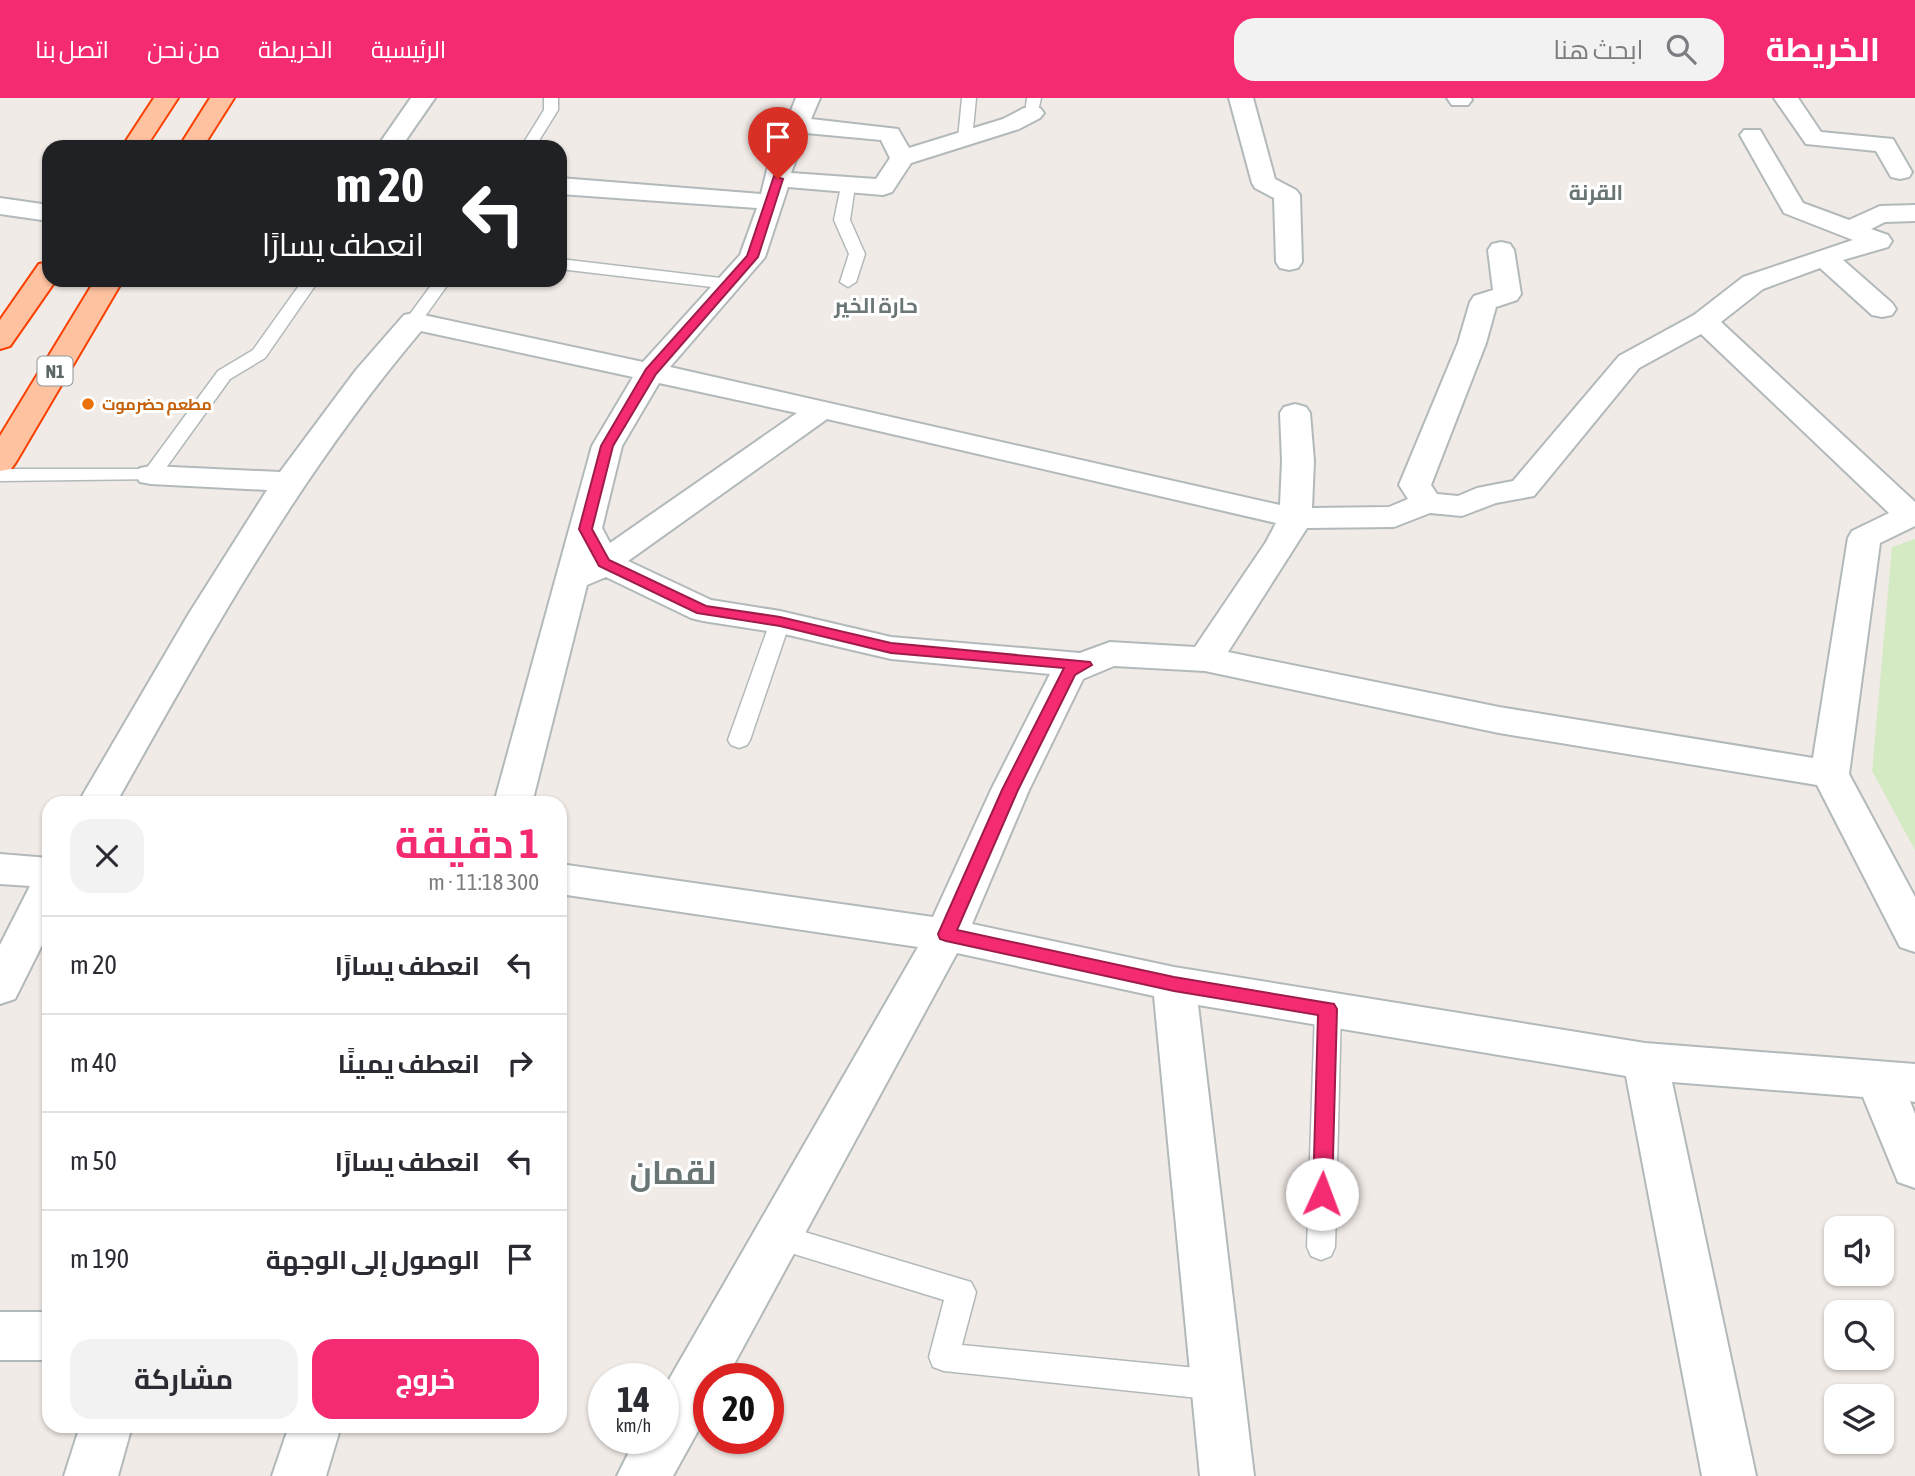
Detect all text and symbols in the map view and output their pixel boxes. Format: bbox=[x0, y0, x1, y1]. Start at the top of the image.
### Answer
search box bbox=[1234, 18, 1724, 81]
icon: search bbox=[1662, 30, 1700, 68]
text: الخريطة bbox=[1766, 30, 1880, 68]
text: ابحث هنا bbox=[1553, 35, 1644, 65]
text: اتصل بنا bbox=[35, 36, 109, 63]
text: من نحن bbox=[147, 36, 220, 63]
text: الخريطة bbox=[258, 36, 333, 63]
text: الرئيسية bbox=[371, 36, 446, 63]
pin bbox=[748, 107, 808, 179]
icon: arrive bbox=[759, 118, 797, 156]
text: 20 m bbox=[336, 156, 424, 212]
icon: left bbox=[448, 168, 539, 259]
district label: القرنة bbox=[1569, 180, 1623, 205]
text: انعطف يسارًا bbox=[262, 226, 424, 263]
district label: حارة الخير bbox=[833, 293, 918, 318]
road number: N1 bbox=[38, 356, 72, 386]
place label: مطعم حضرموت bbox=[102, 395, 212, 416]
marker: مطعم حضرموت bbox=[80, 396, 96, 412]
button: close bbox=[70, 819, 144, 893]
text: 1 دقيقة bbox=[395, 819, 539, 867]
text: 300 m · 11:18 bbox=[428, 869, 539, 895]
icon: left bbox=[501, 946, 539, 984]
text: 20 m bbox=[70, 950, 117, 980]
text: انعطف يسارًا bbox=[335, 951, 480, 981]
icon: right bbox=[501, 1044, 539, 1082]
text: 40 m bbox=[70, 1048, 117, 1078]
text: انعطف يمينًا bbox=[338, 1049, 480, 1079]
icon: left bbox=[501, 1142, 539, 1180]
text: 50 m bbox=[70, 1146, 117, 1176]
text: انعطف يسارًا bbox=[335, 1147, 480, 1177]
district label: لقمان bbox=[630, 1154, 716, 1192]
position arrow bbox=[1285, 1157, 1359, 1231]
map controls bbox=[1824, 1216, 1894, 1454]
button: sound bbox=[1824, 1216, 1894, 1286]
icon: arrive bbox=[501, 1240, 539, 1278]
text: 190 m bbox=[70, 1244, 129, 1274]
text: الوصول إلى الوجهة bbox=[266, 1245, 480, 1275]
button: search bbox=[1824, 1300, 1894, 1370]
button: مشاركة bbox=[70, 1339, 298, 1419]
button: خروج bbox=[312, 1339, 539, 1419]
speed limit sign: 20 bbox=[693, 1363, 784, 1454]
text: 14 bbox=[617, 1379, 650, 1419]
button: layers bbox=[1824, 1384, 1894, 1454]
text: km/h bbox=[616, 1415, 651, 1436]

